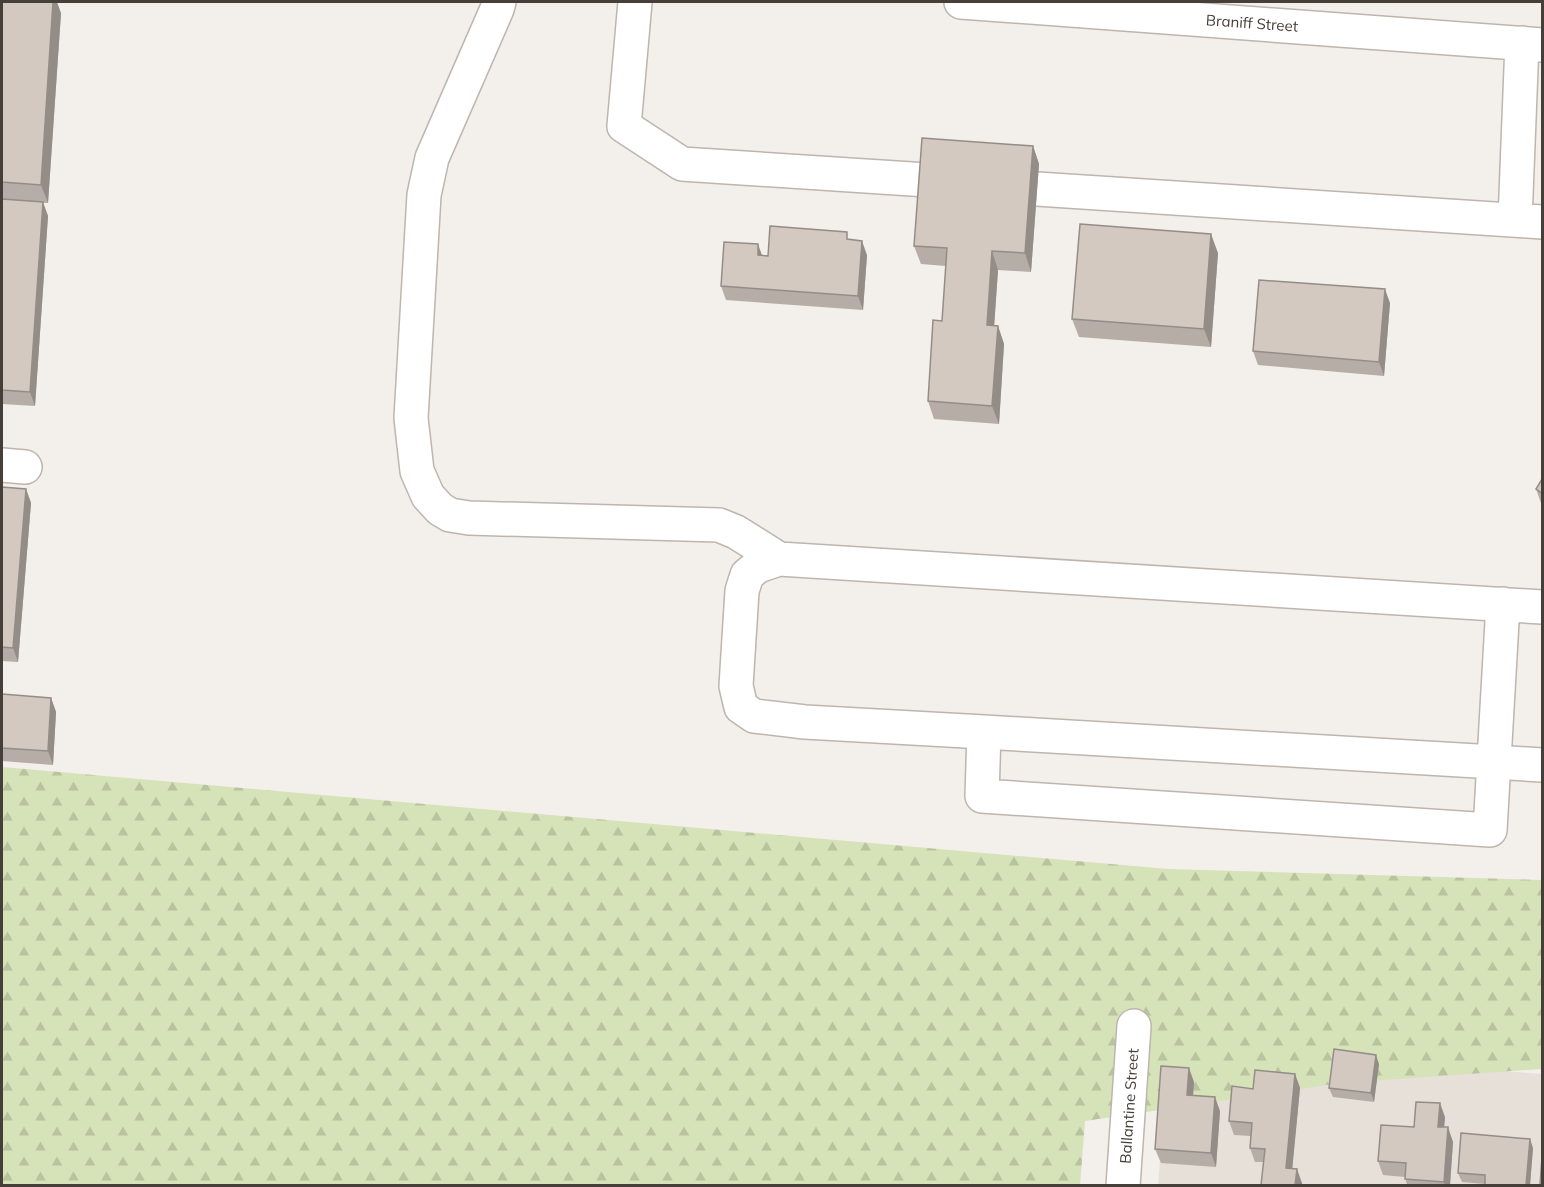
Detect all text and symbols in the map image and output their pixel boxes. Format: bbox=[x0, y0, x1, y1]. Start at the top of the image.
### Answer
street label: Braniff Street bbox=[1205, 10, 1299, 36]
street label: Ballantine Street bbox=[1116, 1048, 1142, 1164]

